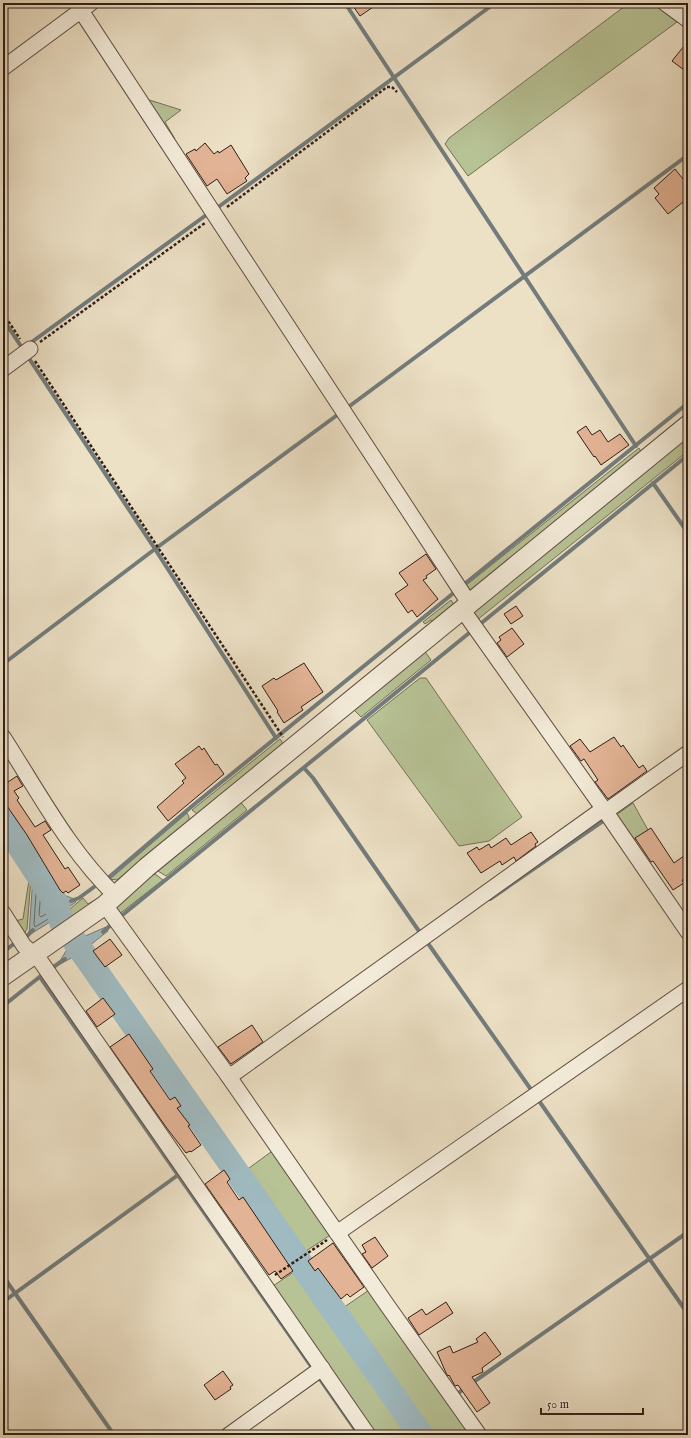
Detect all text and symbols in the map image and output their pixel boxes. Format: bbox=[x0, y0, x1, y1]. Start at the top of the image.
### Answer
scale bar bbox=[541, 1390, 643, 1416]
text: 50 m bbox=[547, 1397, 569, 1412]

